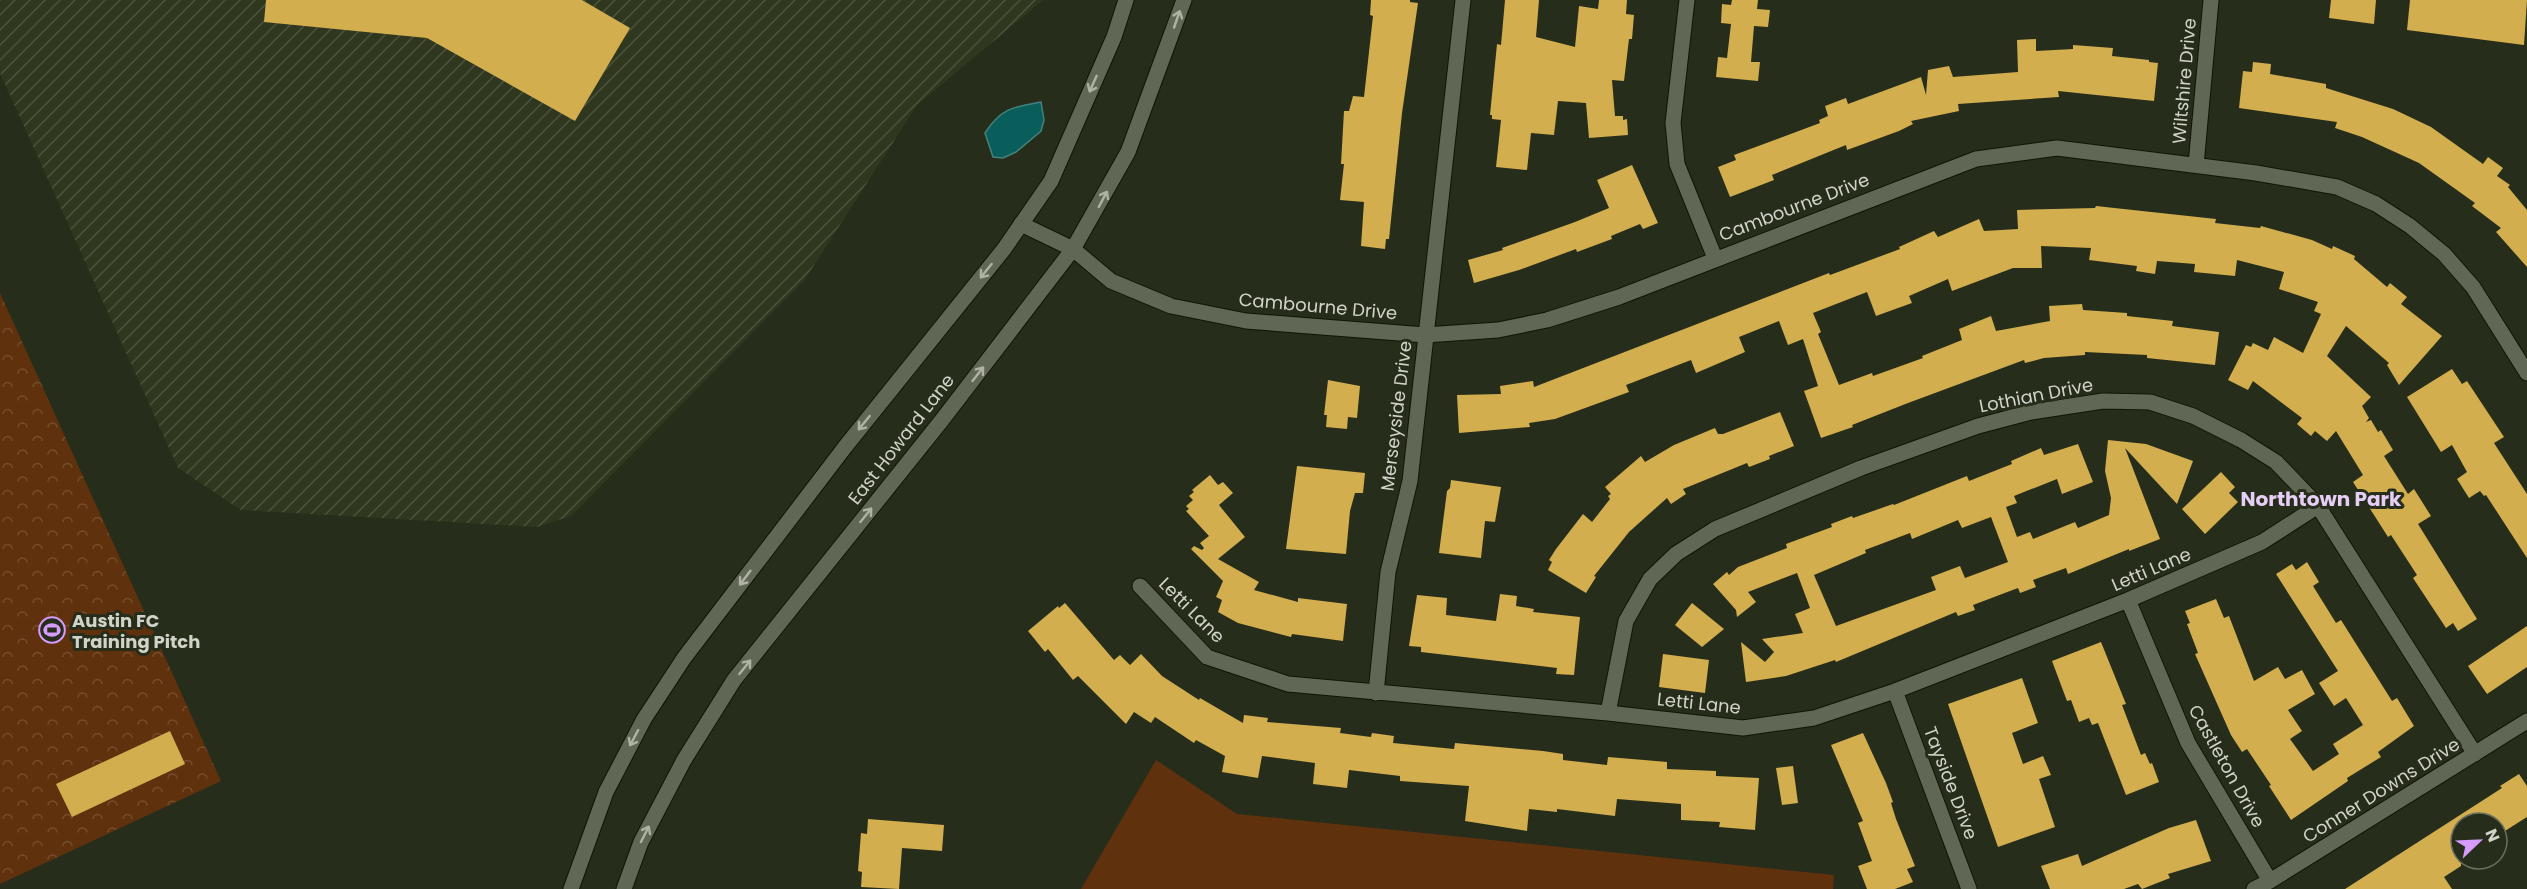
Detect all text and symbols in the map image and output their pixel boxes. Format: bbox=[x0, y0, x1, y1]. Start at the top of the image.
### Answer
one-way arrow bbox=[1173, 10, 1184, 29]
street label: Wiltshire Drive bbox=[2166, 17, 2202, 145]
one-way arrow bbox=[1087, 75, 1099, 93]
street label: Cambourne Drive bbox=[1715, 167, 1873, 247]
one-way arrow bbox=[1097, 191, 1109, 208]
one-way arrow bbox=[980, 263, 993, 279]
street label: Cambourne Drive bbox=[1238, 287, 1398, 325]
street label: Merseyside Drive bbox=[1374, 339, 1418, 493]
one-way arrow bbox=[971, 366, 984, 382]
street label: East Howard Lane bbox=[842, 369, 960, 509]
street label: Lothian Drive bbox=[1977, 372, 2095, 418]
one-way arrow bbox=[858, 415, 871, 431]
district label: Northtown Park bbox=[2241, 485, 2402, 513]
one-way arrow bbox=[860, 507, 873, 523]
street label: Letti Lane bbox=[2107, 541, 2195, 597]
one-way arrow bbox=[739, 569, 752, 585]
street label: Letti Lane bbox=[1153, 571, 1231, 649]
place label: Austin FC Training Pitch bbox=[72, 608, 200, 654]
sports icon: Austin FC Training Pitch bbox=[37, 615, 67, 645]
one-way arrow bbox=[738, 659, 751, 675]
street label: Letti Lane bbox=[1656, 686, 1742, 720]
street label: Castleton Drive bbox=[2183, 700, 2271, 832]
street label: Tayside Drive bbox=[1918, 723, 1984, 843]
one-way arrow bbox=[628, 728, 640, 746]
street label: Conner Downs Drive bbox=[2298, 731, 2464, 849]
north arrow bbox=[2449, 811, 2509, 871]
text: N bbox=[2479, 825, 2505, 845]
one-way arrow bbox=[640, 826, 651, 844]

